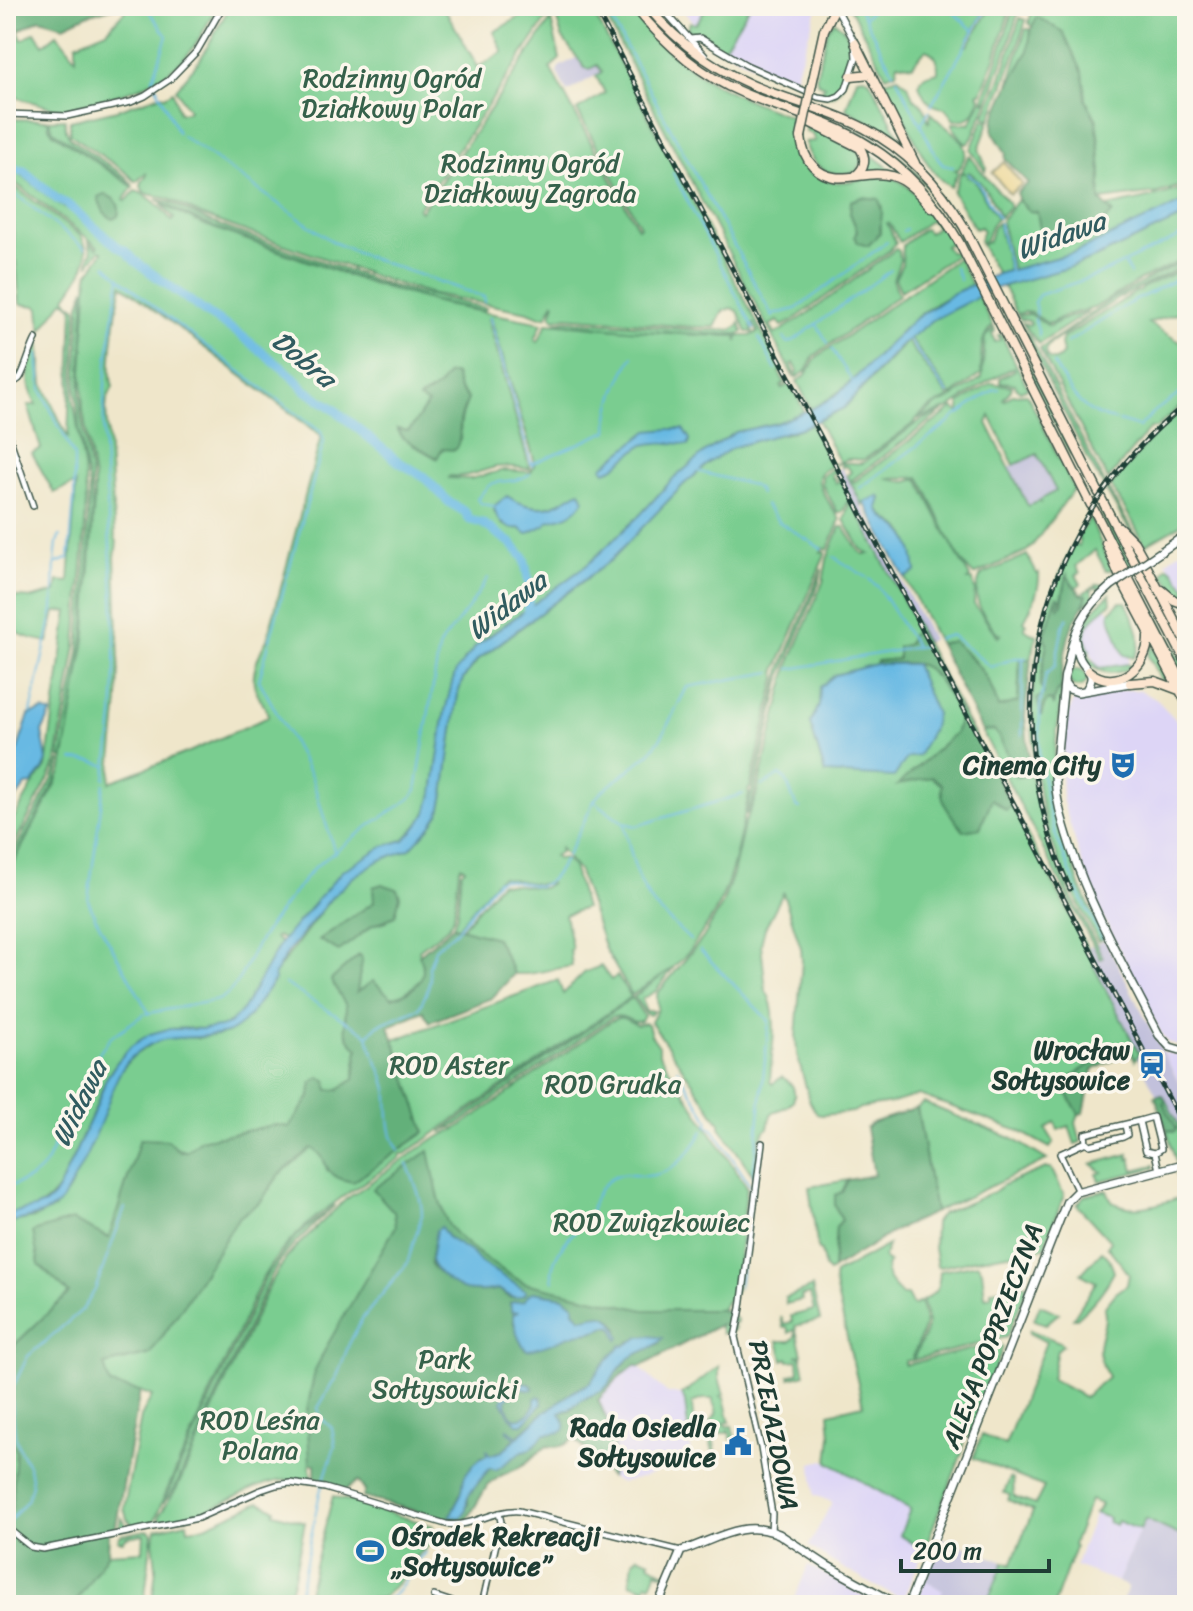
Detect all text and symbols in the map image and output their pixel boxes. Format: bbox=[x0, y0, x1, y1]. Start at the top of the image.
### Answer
park label: Rodzinny Ogród Działkowy Polar bbox=[301, 55, 484, 131]
park label: Rodzinny Ogród Działkowy Zagroda bbox=[424, 140, 636, 216]
water label: Widawa bbox=[1010, 195, 1115, 274]
water label: Dobra bbox=[261, 317, 350, 403]
water label: Widawa bbox=[456, 556, 560, 652]
place label: Cinema City bbox=[962, 742, 1101, 788]
theatre icon: Cinema City bbox=[1108, 750, 1138, 780]
place label: Wrocław Sołtysowice bbox=[991, 1027, 1131, 1103]
park label: ROD Aster bbox=[389, 1042, 510, 1088]
water label: Widawa bbox=[37, 1048, 122, 1155]
station icon: Wrocław Sołtysowice bbox=[1137, 1050, 1167, 1080]
park label: ROD Grudka bbox=[545, 1061, 682, 1107]
park label: ROD Związkowiec bbox=[553, 1199, 751, 1245]
street label: ALEJA POPRZECZNA bbox=[927, 1216, 1056, 1457]
park label: Park Sołtysowicki bbox=[372, 1336, 519, 1412]
street label: PRZEJAZDOWA bbox=[735, 1336, 813, 1514]
park label: ROD Leśna Polana bbox=[200, 1397, 321, 1473]
place label: Rada Osiedla Sołtysowice bbox=[569, 1404, 717, 1480]
public building icon: Rada Osiedla Sołtysowice bbox=[723, 1427, 753, 1457]
place label: Ośrodek Rekreacji „Sołtysowice” bbox=[390, 1513, 602, 1589]
scale bar bbox=[901, 1523, 1049, 1573]
text: 200 m bbox=[913, 1530, 982, 1572]
sports icon: Ośrodek Rekreacji „Sołtysowice” bbox=[355, 1536, 385, 1566]

